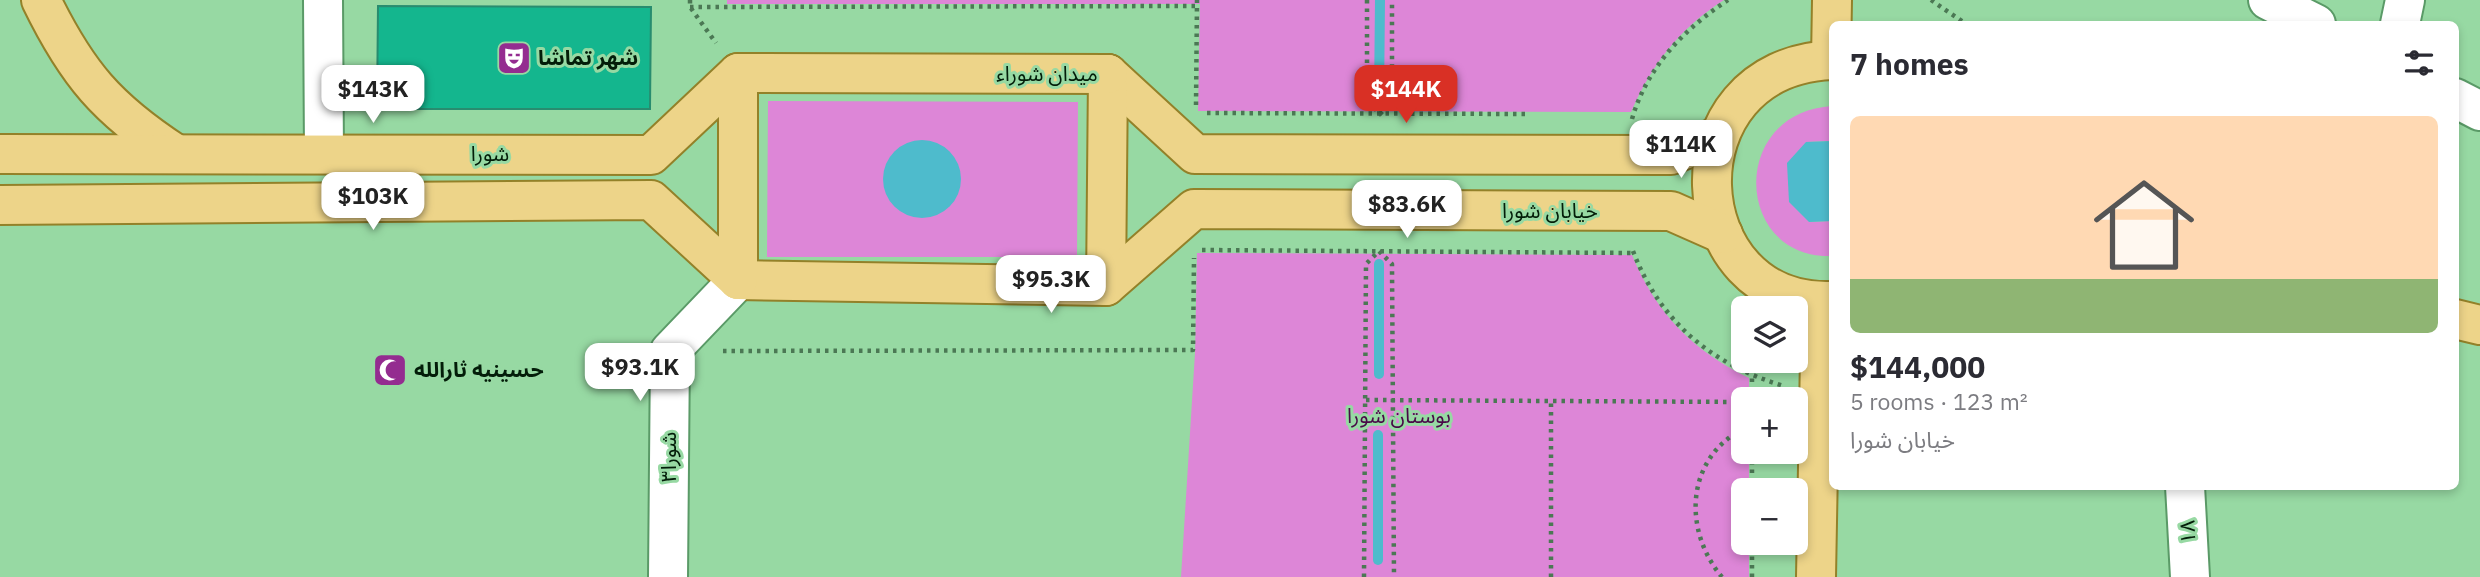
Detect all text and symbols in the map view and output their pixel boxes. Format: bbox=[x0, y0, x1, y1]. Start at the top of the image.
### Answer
theatre icon: شهر تماشا bbox=[495, 39, 533, 77]
place label: شهر تماشا bbox=[538, 43, 638, 71]
text: 7 homes bbox=[1850, 44, 1969, 83]
icon: filters bbox=[2400, 44, 2438, 82]
street label: میدان شوراء bbox=[996, 59, 1098, 87]
pin: $143K bbox=[324, 66, 422, 125]
pin: $144K bbox=[1357, 66, 1455, 125]
text: $143K bbox=[337, 73, 409, 103]
text: $144K bbox=[1370, 73, 1442, 103]
pin: $114K bbox=[1632, 120, 1730, 180]
text: $114K bbox=[1645, 128, 1717, 158]
street label: شورا bbox=[471, 139, 509, 167]
icon: home bbox=[2081, 162, 2207, 288]
pin: $103K bbox=[324, 173, 422, 232]
text: $103K bbox=[337, 180, 409, 210]
pin: $83.6K bbox=[1350, 180, 1464, 240]
text: $83.6K bbox=[1368, 188, 1446, 218]
street label: خیابان شورا bbox=[1502, 196, 1598, 224]
pin: $95.3K bbox=[994, 256, 1108, 315]
text: $95.3K bbox=[1012, 263, 1090, 293]
map controls bbox=[1731, 296, 1808, 555]
button: layers bbox=[1731, 296, 1808, 373]
pin: $93.1K bbox=[583, 344, 697, 403]
text: $144,000 bbox=[1850, 347, 1985, 386]
mosque icon: حسینیه ثارالله bbox=[371, 351, 409, 389]
text: $93.1K bbox=[601, 351, 679, 381]
place label: حسینیه ثارالله bbox=[414, 355, 544, 383]
text: 5 rooms · 123 m² bbox=[1850, 386, 2028, 416]
button: + bbox=[1731, 387, 1808, 464]
park label: بوستان شورا bbox=[1347, 401, 1451, 429]
text: خیابان شورا bbox=[1850, 424, 1955, 454]
street label: شورا۳ bbox=[654, 432, 682, 482]
button: − bbox=[1731, 478, 1808, 555]
street label: ۱۸ bbox=[2172, 519, 2202, 545]

